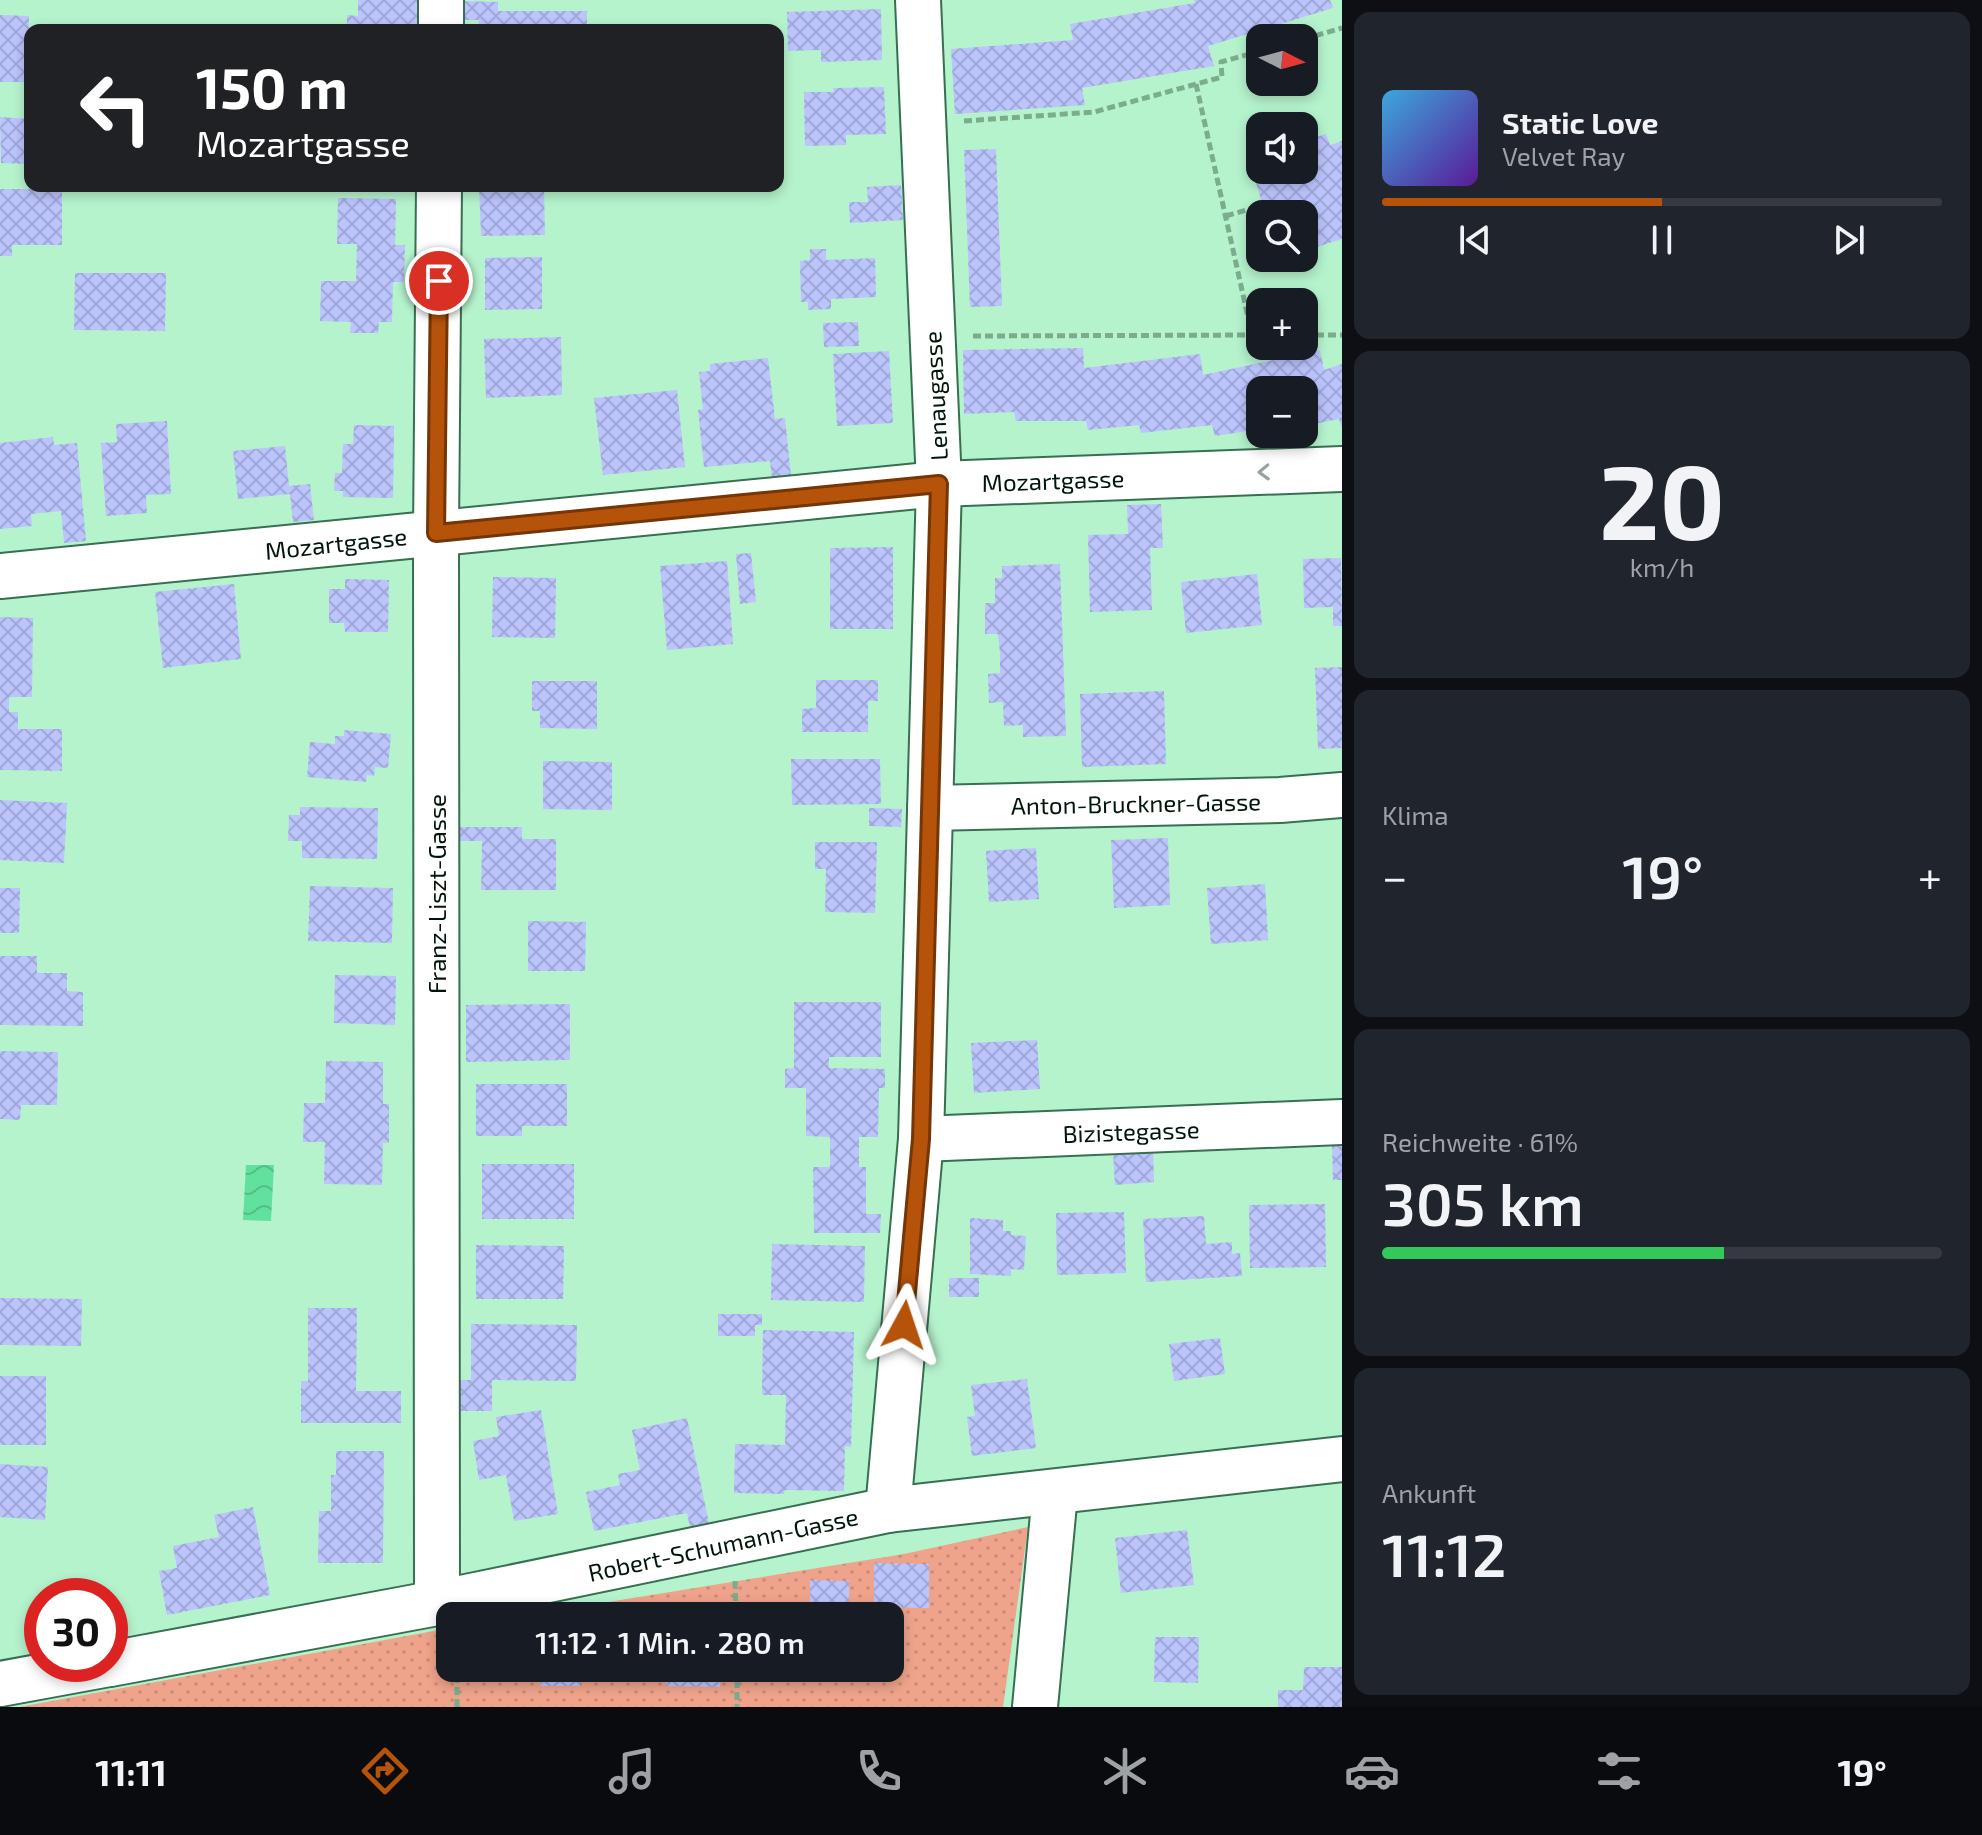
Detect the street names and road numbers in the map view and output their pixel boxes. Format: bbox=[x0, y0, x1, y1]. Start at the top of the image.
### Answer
street label: Lenaugasse bbox=[917, 330, 953, 462]
street label: Mozartgasse bbox=[981, 463, 1125, 497]
street label: Mozartgasse bbox=[264, 521, 408, 565]
street label: Anton-Bruckner-Gasse bbox=[1011, 786, 1261, 820]
street label: Franz-Liszt-Gasse bbox=[422, 794, 451, 994]
street label: Bizistegasse bbox=[1062, 1114, 1200, 1148]
street label: Robert-Schumann-Gasse bbox=[585, 1501, 861, 1587]

